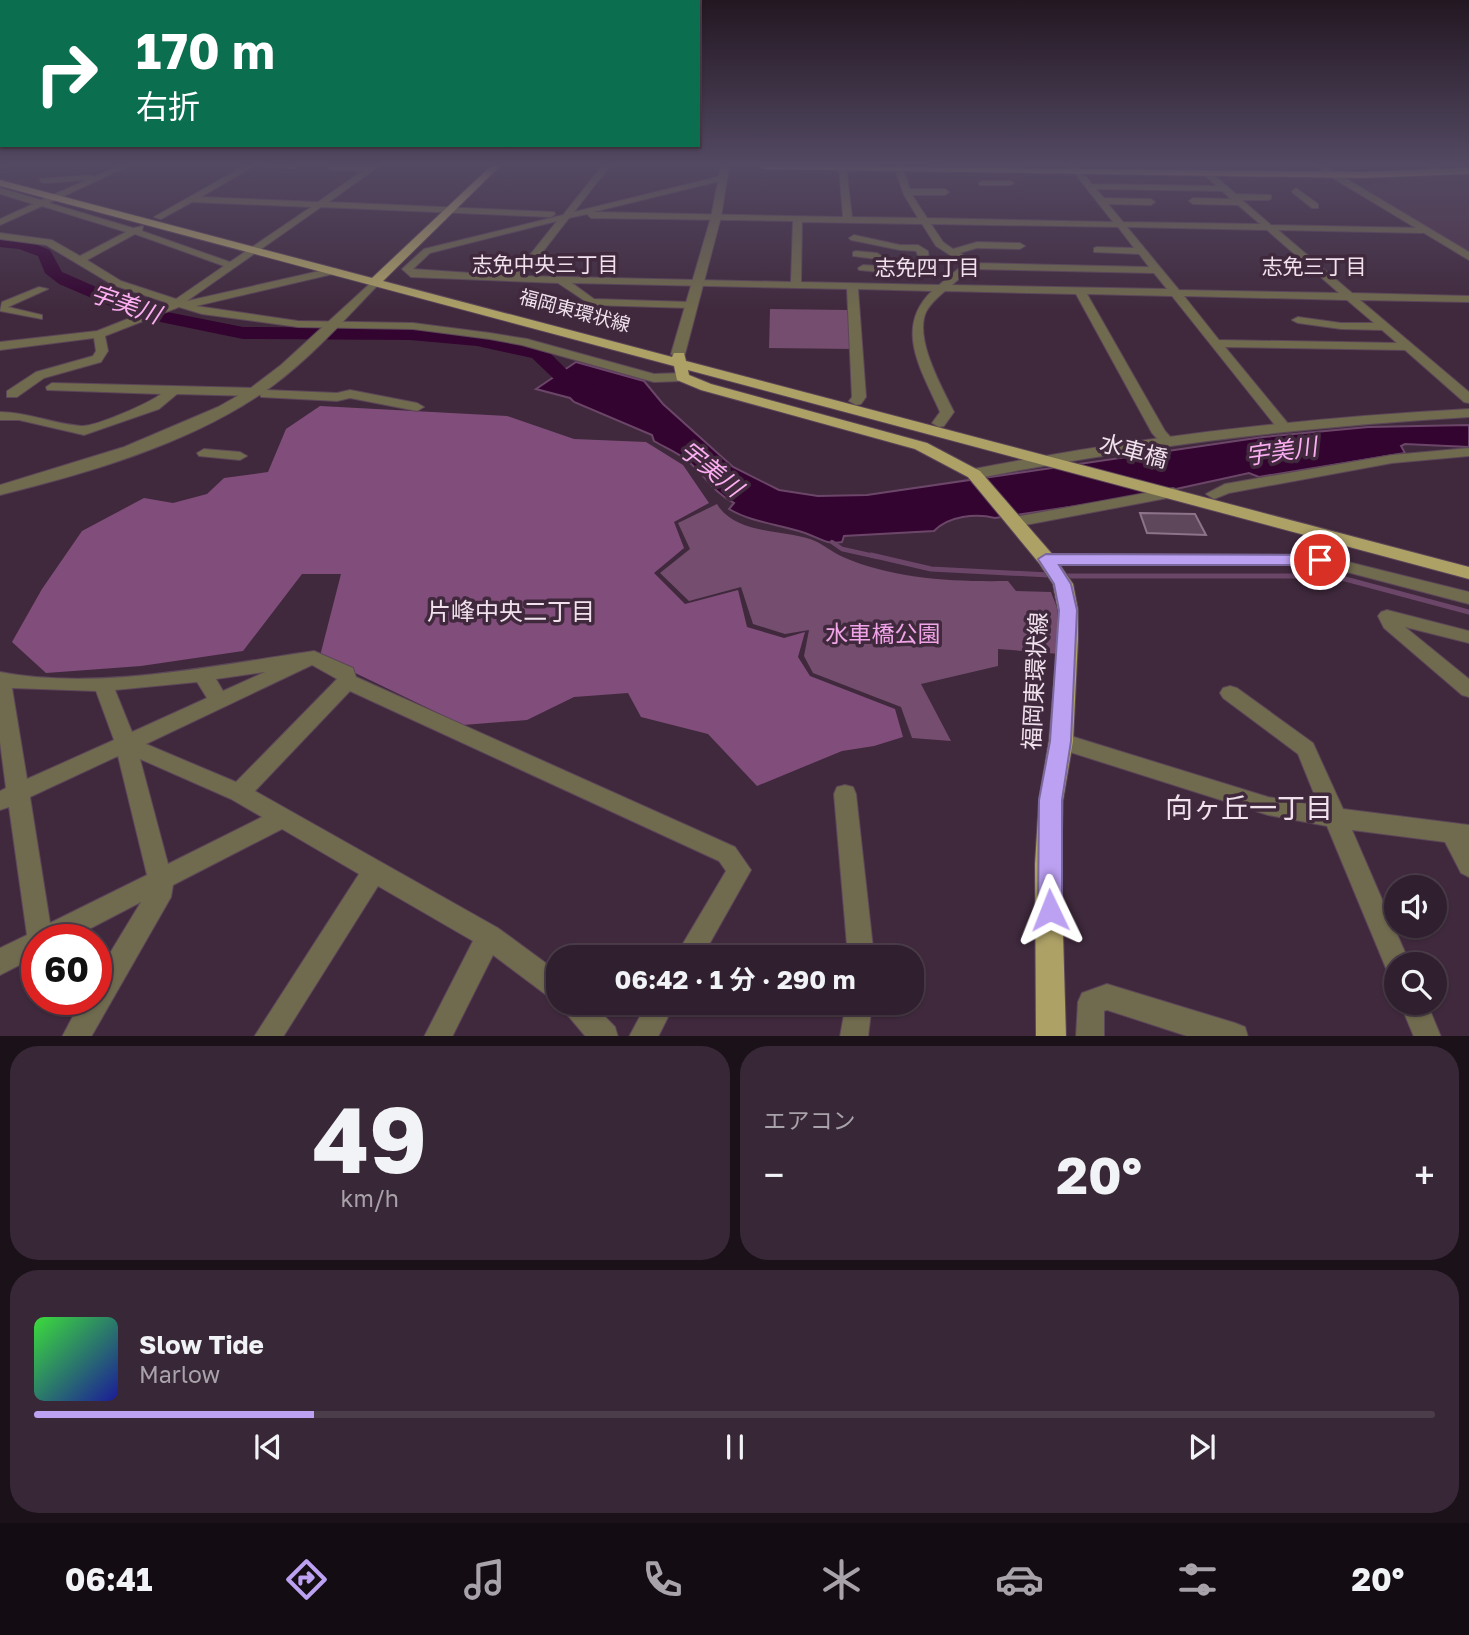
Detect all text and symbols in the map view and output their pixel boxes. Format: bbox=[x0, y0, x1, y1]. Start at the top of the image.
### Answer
text: 170 m bbox=[136, 21, 275, 80]
icon: right bbox=[21, 28, 112, 119]
text: 右折 bbox=[136, 87, 200, 125]
district label: 志免中央三丁目 bbox=[472, 251, 619, 277]
district label: 志免三丁目 bbox=[1262, 253, 1367, 279]
district label: 志免四丁目 bbox=[875, 254, 980, 280]
water label: 宇美川 bbox=[87, 278, 168, 329]
street label: 福岡東環状線 bbox=[517, 284, 633, 336]
street label: 水車橋 bbox=[1097, 428, 1171, 472]
water label: 宇美川 bbox=[1243, 430, 1322, 469]
water label: 宇美川 bbox=[675, 434, 751, 504]
pin bbox=[1290, 530, 1350, 590]
icon: arrive bbox=[1301, 541, 1339, 579]
district label: 片峰中央二丁目 bbox=[427, 596, 595, 625]
street label: 福岡東環状線 bbox=[1016, 611, 1052, 751]
park label: 水車橋公園 bbox=[826, 619, 941, 647]
district label: 向ヶ丘一丁目 bbox=[1165, 791, 1333, 824]
position arrow bbox=[1013, 873, 1087, 947]
map controls bbox=[1384, 875, 1447, 1015]
button: sound bbox=[1384, 875, 1447, 938]
speed limit sign: 60 bbox=[21, 924, 112, 1015]
button: search bbox=[1384, 952, 1447, 1015]
text: 06:42 · 1 分 · 290 m bbox=[615, 964, 855, 995]
text: 49 bbox=[312, 1084, 427, 1193]
text: エアコン bbox=[764, 1106, 856, 1134]
text: 20° bbox=[1056, 1143, 1142, 1205]
text: − bbox=[764, 1152, 784, 1197]
text: + bbox=[1414, 1152, 1435, 1197]
text: km/h bbox=[340, 1184, 399, 1212]
text: Slow Tide bbox=[139, 1329, 264, 1360]
text: Marlow bbox=[139, 1360, 220, 1388]
icon: previous bbox=[249, 1428, 287, 1466]
icon: pause bbox=[716, 1428, 754, 1466]
icon: next bbox=[1183, 1428, 1221, 1466]
icon: directions bbox=[282, 1555, 331, 1604]
icon: music bbox=[460, 1555, 509, 1604]
icon: phone bbox=[638, 1555, 687, 1604]
icon: climate bbox=[817, 1555, 866, 1604]
icon: car bbox=[995, 1555, 1044, 1604]
icon: filters bbox=[1173, 1555, 1222, 1604]
text: 06:41 bbox=[65, 1560, 152, 1598]
text: 20° bbox=[1351, 1560, 1404, 1598]

